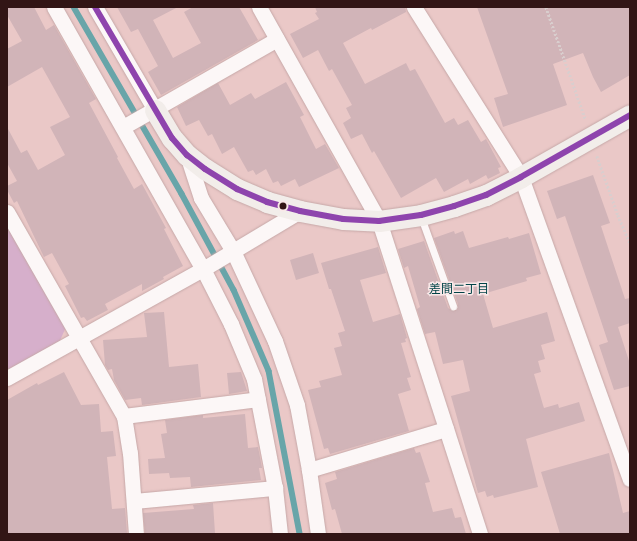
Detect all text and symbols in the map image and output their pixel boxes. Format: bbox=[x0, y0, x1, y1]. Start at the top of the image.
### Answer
unlabelled marker bbox=[278, 201, 288, 211]
district label: 差間二丁目 bbox=[429, 283, 489, 297]

